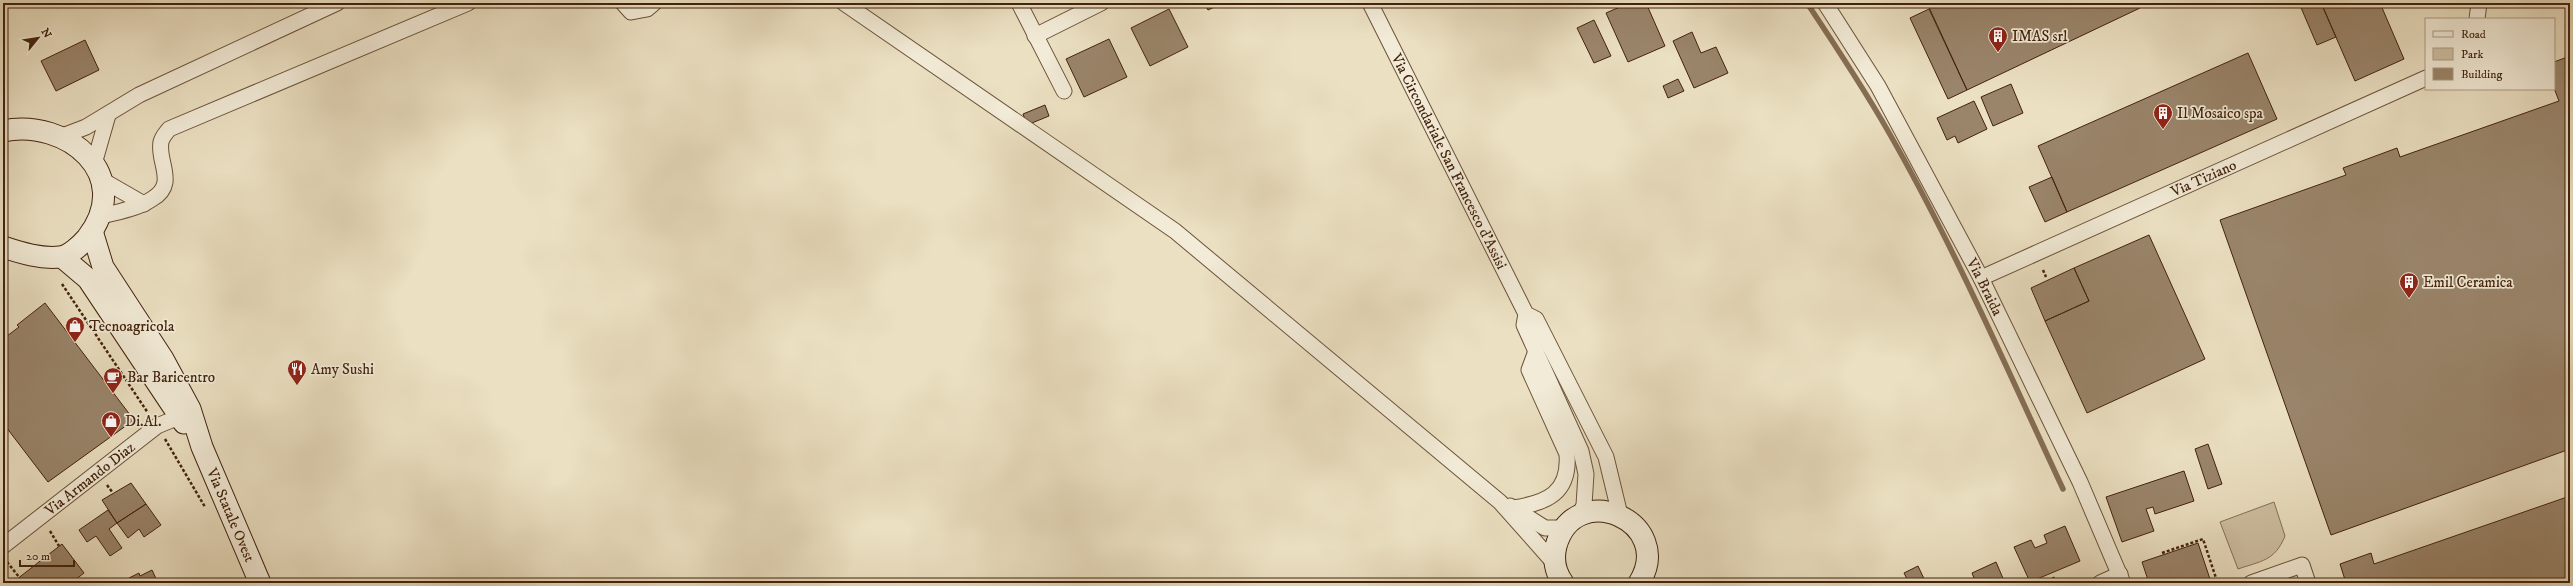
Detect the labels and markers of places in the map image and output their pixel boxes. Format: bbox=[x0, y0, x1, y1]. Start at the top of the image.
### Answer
building icon: IMAS srl bbox=[1987, 25, 2009, 53]
place label: IMAS srl bbox=[2012, 27, 2068, 46]
building icon: Il Mosaico spa bbox=[2152, 102, 2174, 130]
place label: Il Mosaico spa bbox=[2177, 104, 2263, 123]
building icon: Emil Ceramica bbox=[2398, 271, 2420, 299]
place label: Emil Ceramica bbox=[2423, 273, 2513, 292]
shop icon: Tecnoagricola bbox=[64, 315, 86, 343]
place label: Tecnoagricola bbox=[89, 317, 175, 336]
restaurant icon: Amy Sushi bbox=[286, 358, 308, 386]
place label: Amy Sushi bbox=[311, 360, 374, 379]
cafe icon: Bar Baricentro bbox=[102, 366, 124, 394]
place label: Bar Baricentro bbox=[127, 368, 215, 387]
shop icon: Di.Al. bbox=[100, 410, 122, 438]
place label: Di.Al. bbox=[125, 412, 161, 431]

